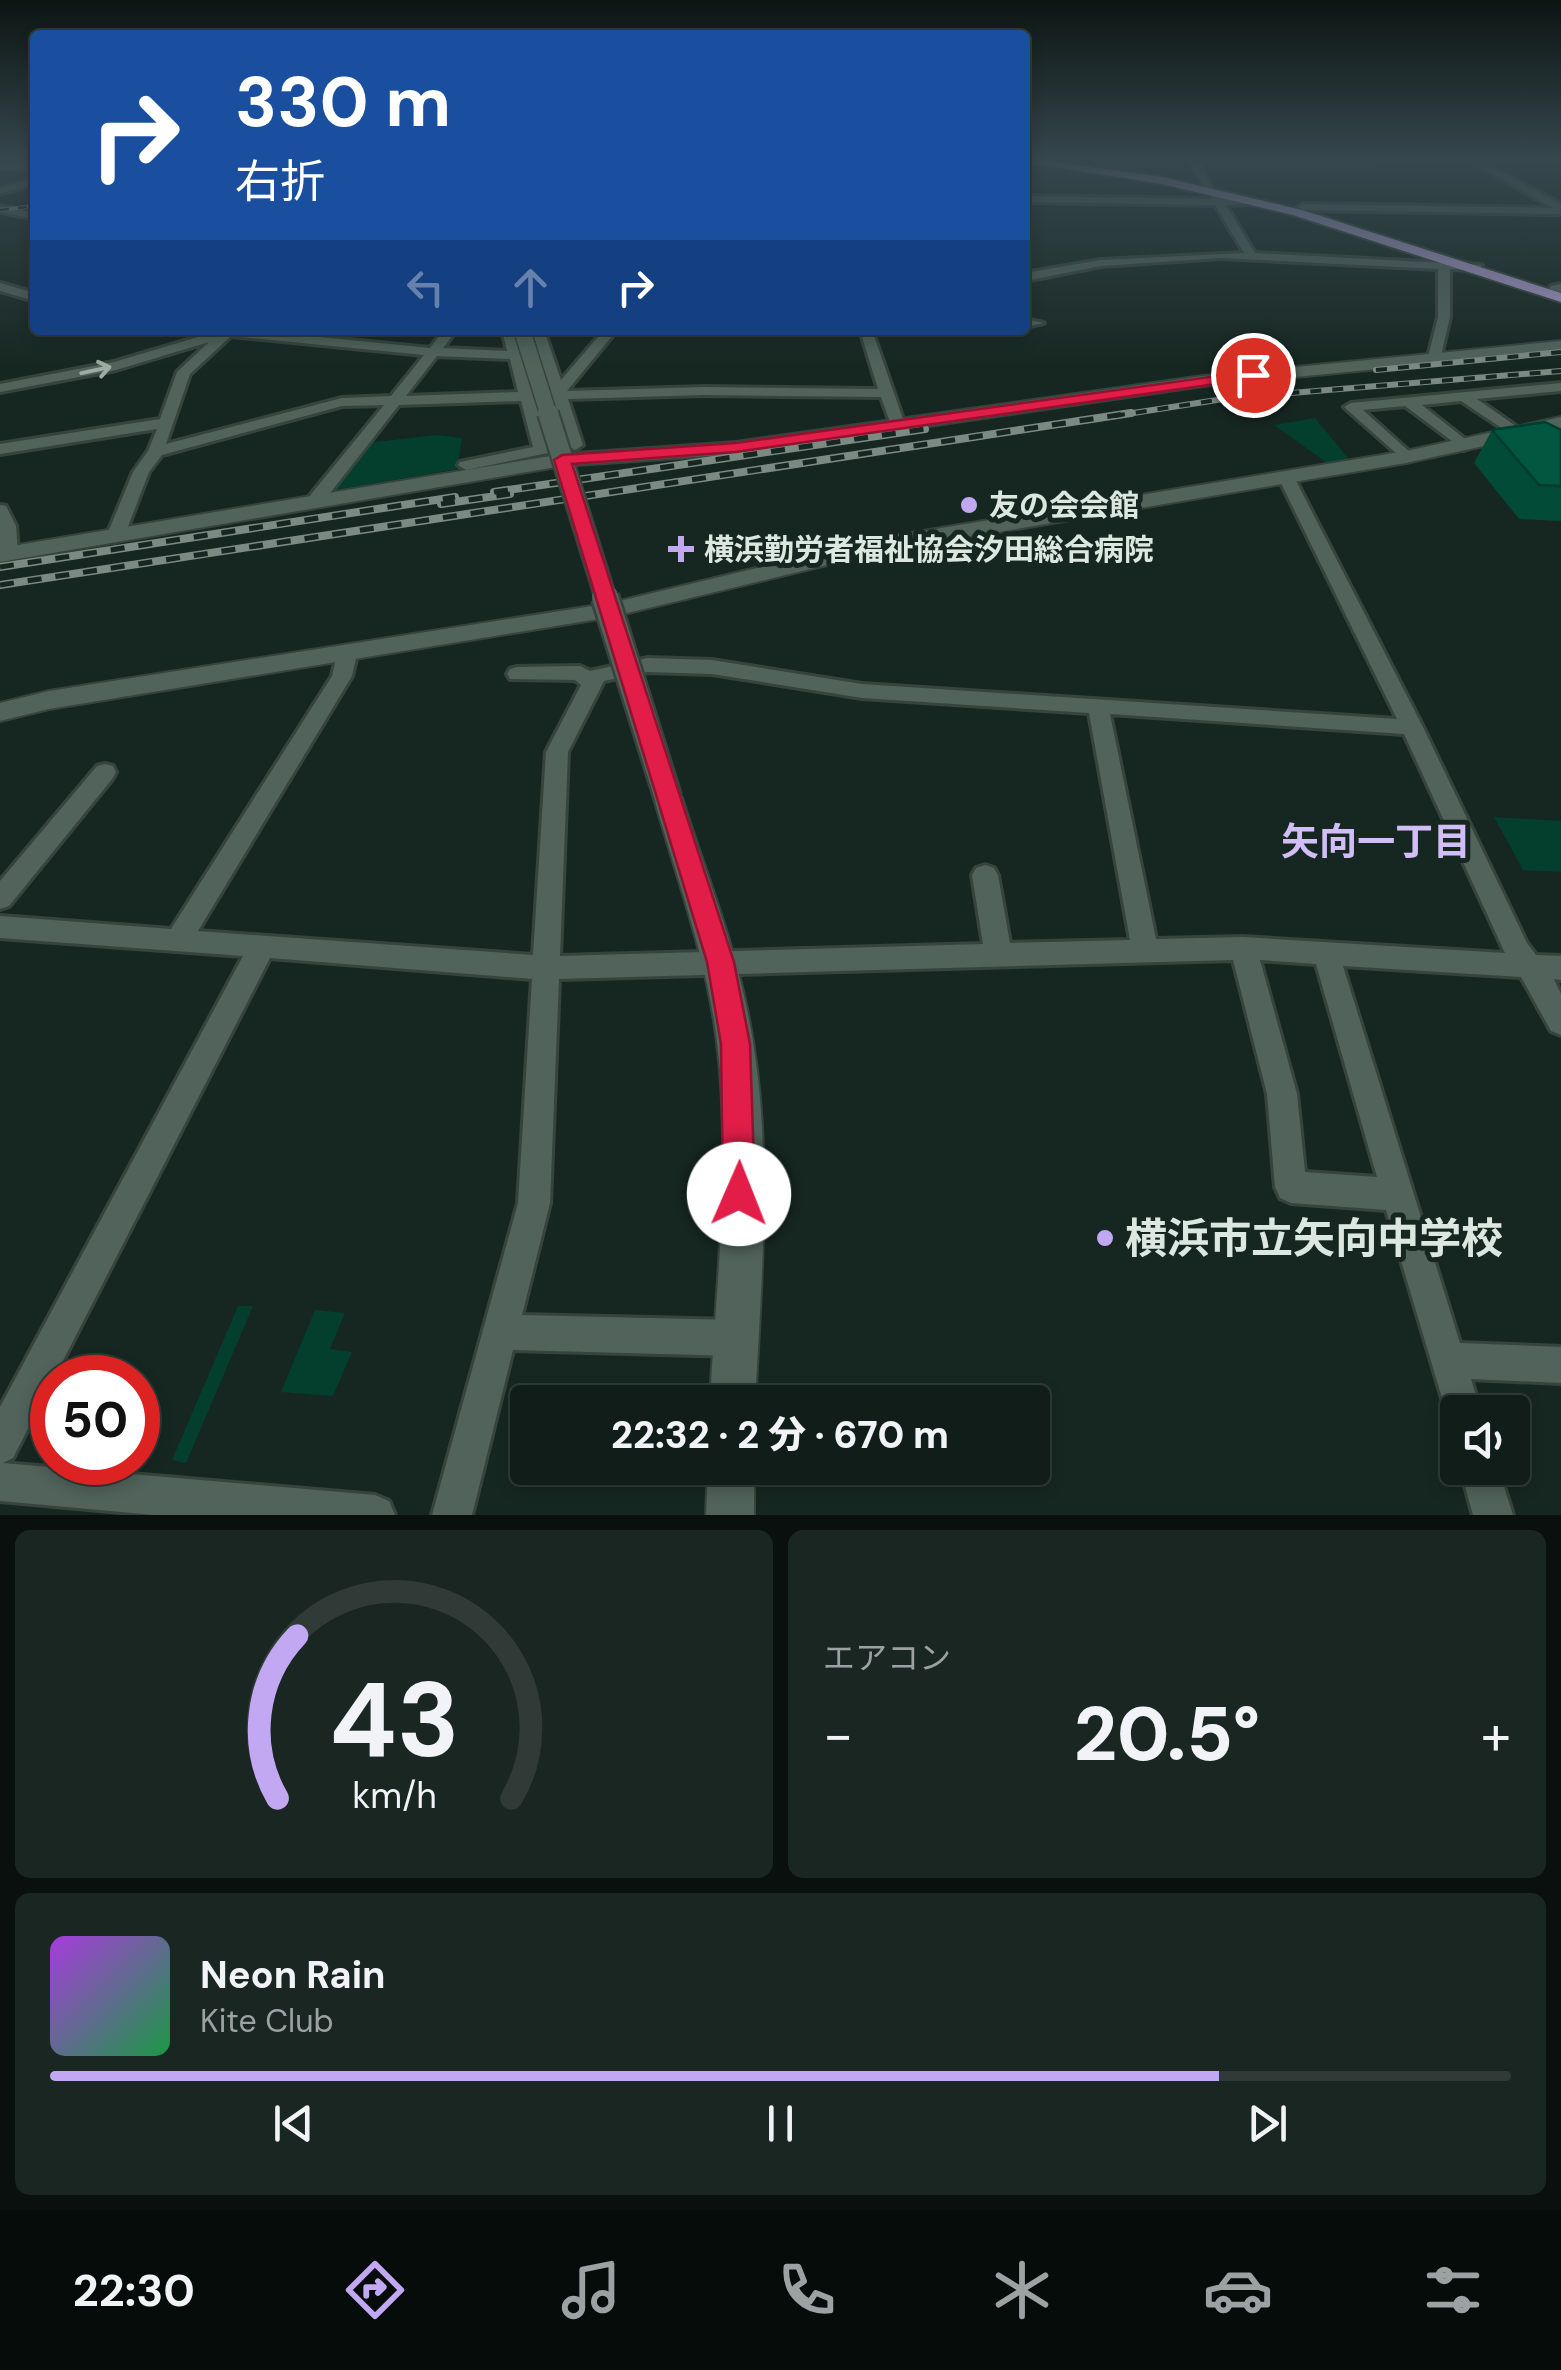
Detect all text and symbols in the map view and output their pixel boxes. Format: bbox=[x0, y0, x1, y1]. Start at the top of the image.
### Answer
text: 330 m bbox=[235, 57, 451, 148]
icon: right bbox=[70, 70, 200, 200]
text: 右折 bbox=[235, 152, 325, 211]
icon: left bbox=[398, 260, 453, 315]
icon: ahead bbox=[503, 260, 558, 315]
icon: right bbox=[608, 260, 663, 315]
pin bbox=[1211, 333, 1296, 418]
icon: arrive bbox=[1226, 348, 1281, 403]
one-way arrow bbox=[79, 359, 111, 378]
place label: 友の会会館 bbox=[989, 486, 1139, 525]
marker: 友の会会館 bbox=[958, 494, 980, 516]
place label: 横浜勤労者福祉協会汐田総合病院 bbox=[704, 530, 1154, 569]
marker: 横浜勤労者福祉協会汐田総合病院 bbox=[668, 536, 694, 562]
district label: 矢向一丁目 bbox=[1281, 817, 1471, 867]
position arrow bbox=[687, 1142, 791, 1246]
place label: 横浜市立矢向中学校 bbox=[1125, 1211, 1503, 1266]
marker: 横浜市立矢向中学校 bbox=[1094, 1227, 1116, 1249]
speed limit sign: 50 bbox=[30, 1355, 160, 1485]
map controls bbox=[1440, 1395, 1530, 1485]
button: sound bbox=[1440, 1395, 1530, 1485]
text: 22:32 · 2 分 · 670 m bbox=[611, 1410, 949, 1460]
text: エアコン bbox=[823, 1637, 951, 1679]
text: 43 bbox=[329, 1653, 459, 1788]
text: 20.5° bbox=[1074, 1686, 1260, 1783]
text: − bbox=[823, 1699, 853, 1771]
text: + bbox=[1481, 1699, 1511, 1771]
text: km/h bbox=[352, 1773, 436, 1819]
text: Neon Rain bbox=[200, 1950, 385, 2000]
text: Kite Club bbox=[200, 2000, 334, 2042]
icon: previous bbox=[266, 2096, 321, 2151]
icon: pause bbox=[753, 2096, 808, 2151]
icon: next bbox=[1240, 2096, 1295, 2151]
icon: directions bbox=[340, 2255, 410, 2325]
icon: music bbox=[556, 2255, 626, 2325]
icon: phone bbox=[772, 2255, 842, 2325]
icon: climate bbox=[987, 2255, 1057, 2325]
icon: car bbox=[1203, 2255, 1273, 2325]
icon: filters bbox=[1418, 2255, 1488, 2325]
text: 22:30 bbox=[73, 2261, 195, 2320]

